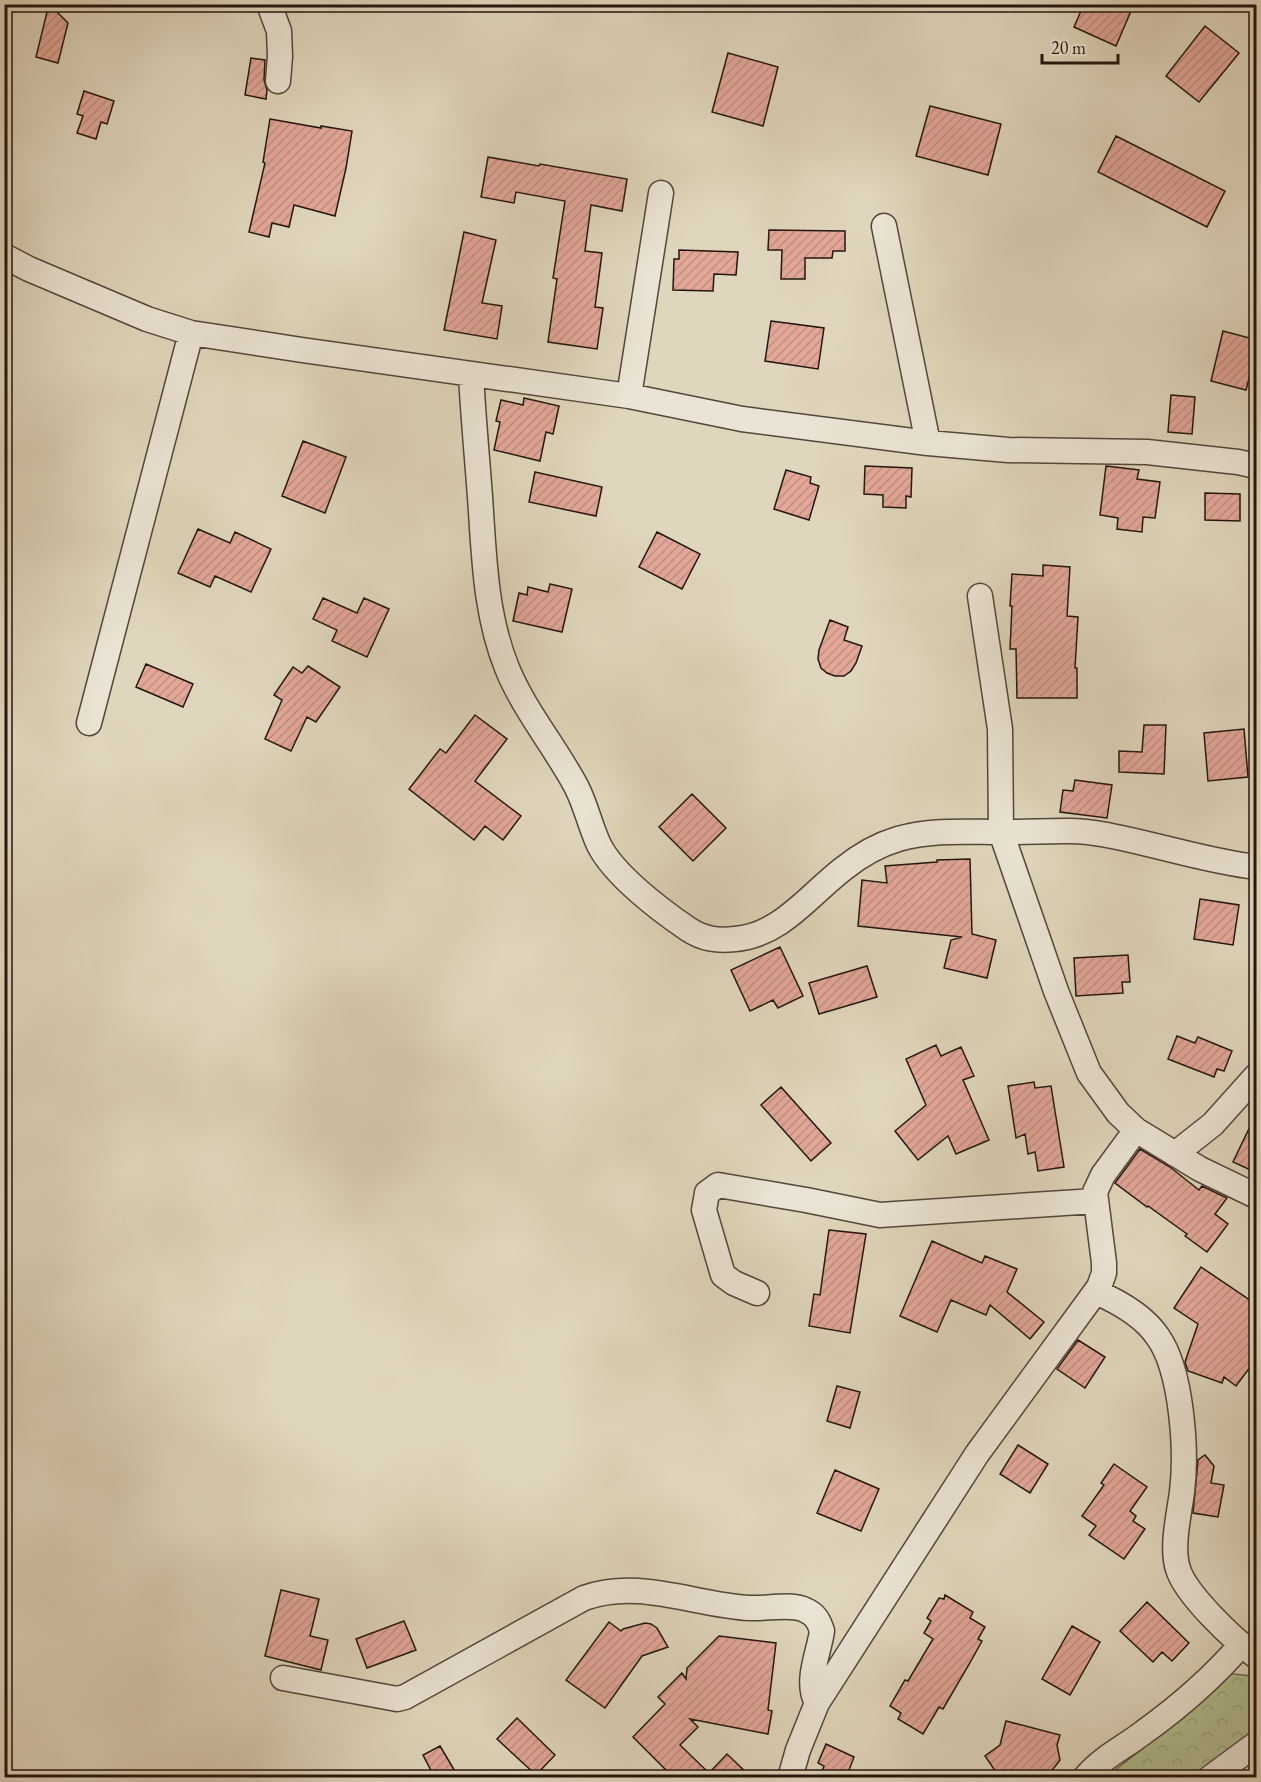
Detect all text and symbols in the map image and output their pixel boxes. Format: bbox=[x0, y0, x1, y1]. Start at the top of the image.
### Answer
scale bar bbox=[1042, 27, 1118, 65]
text: 20 m bbox=[1051, 36, 1086, 59]

